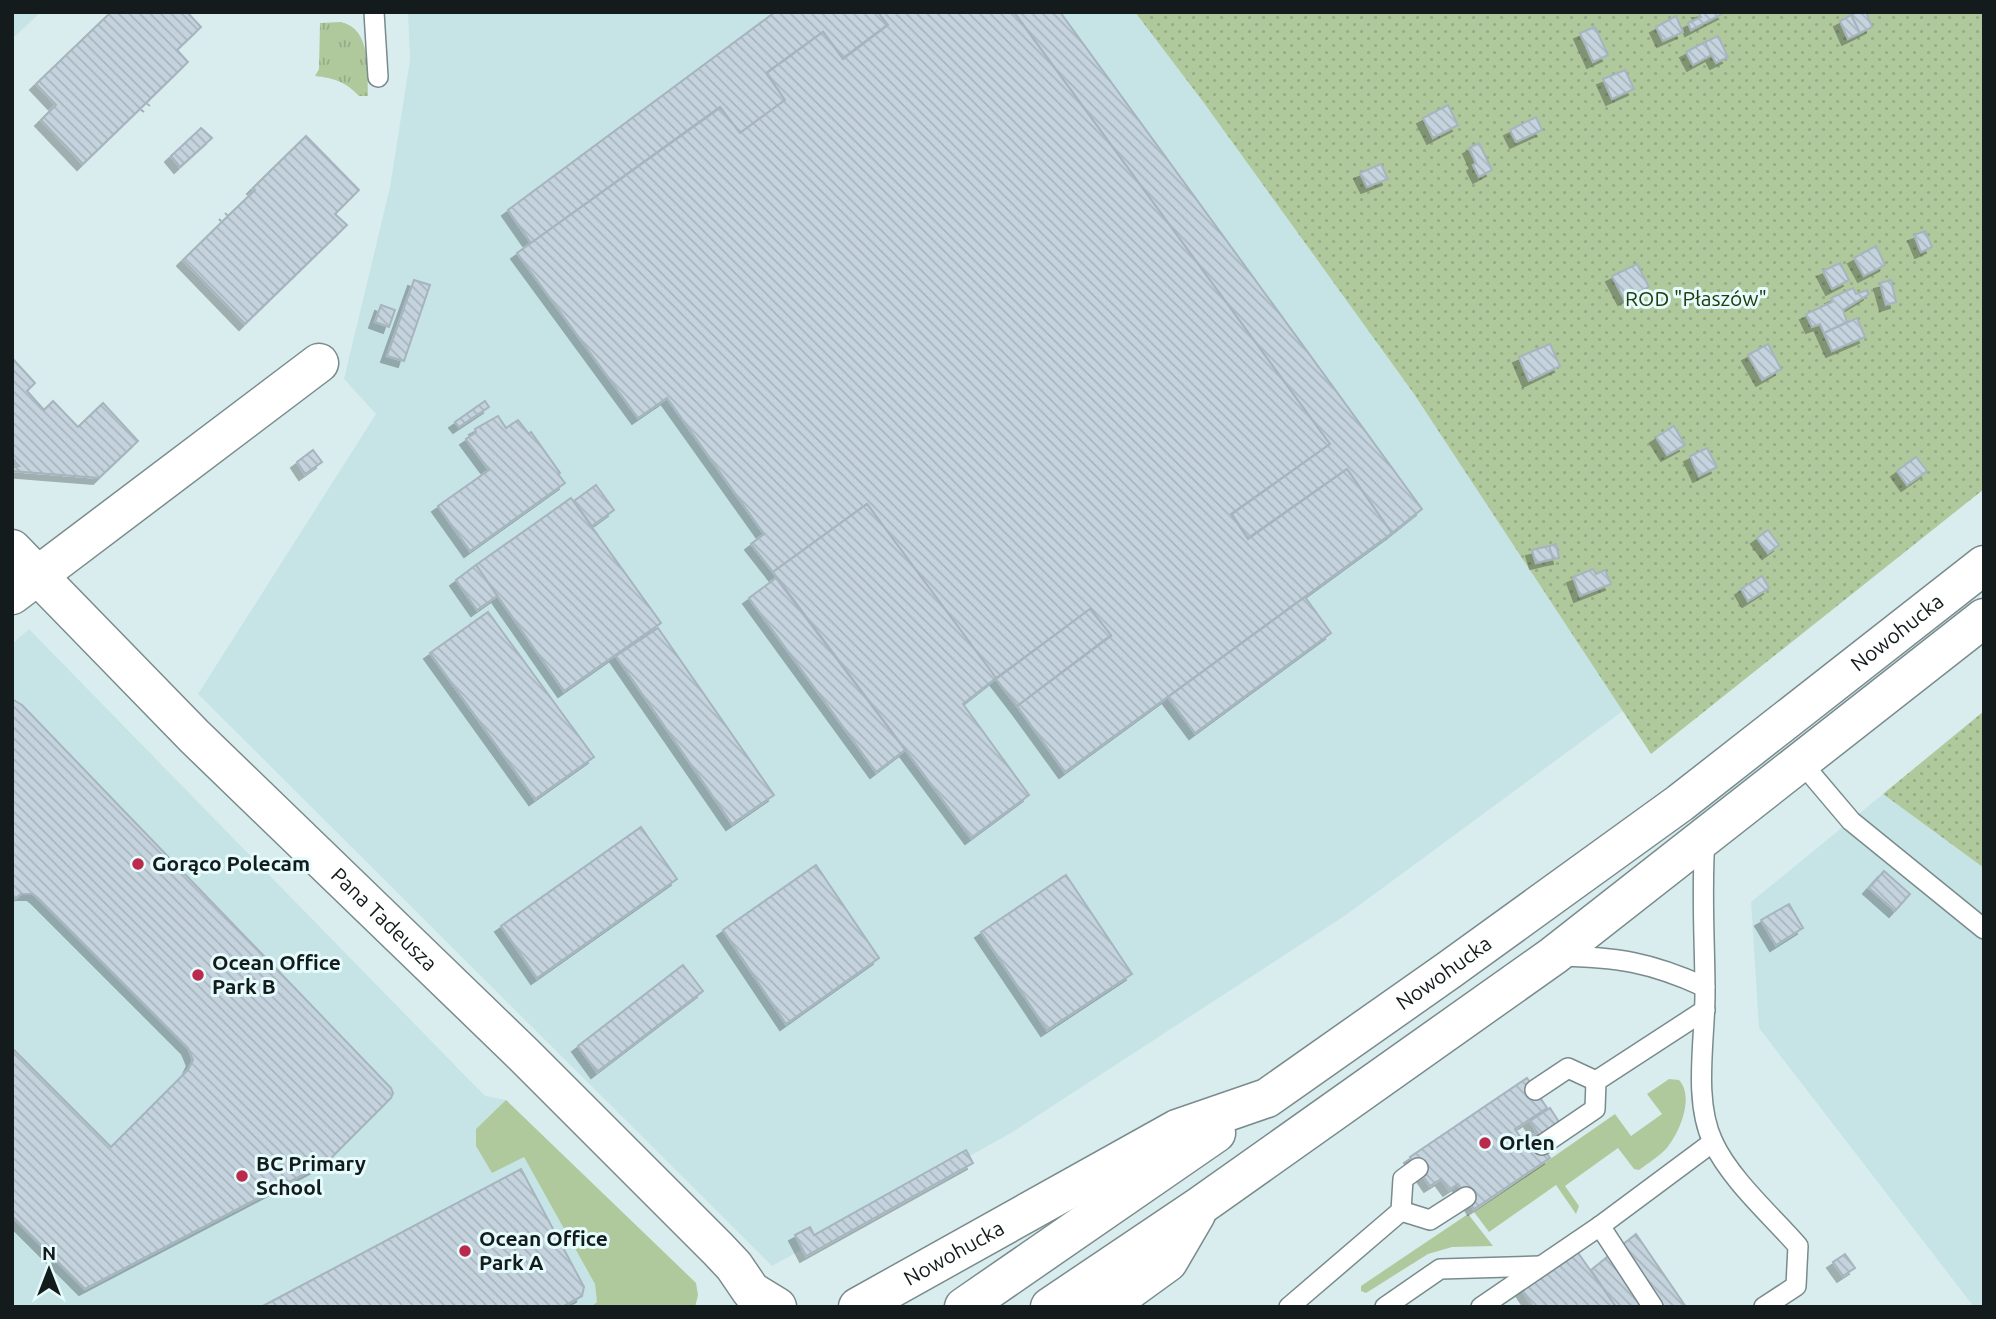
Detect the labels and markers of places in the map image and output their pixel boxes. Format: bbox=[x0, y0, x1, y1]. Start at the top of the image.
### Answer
place label: Gorąco Polecam bbox=[152, 851, 310, 875]
marker: Gorąco Polecam bbox=[130, 856, 146, 872]
place label: Ocean Office Park B bbox=[212, 950, 341, 998]
marker: Ocean Office Park B bbox=[190, 967, 206, 983]
place label: Orlen bbox=[1499, 1130, 1555, 1154]
marker: Orlen bbox=[1477, 1135, 1493, 1151]
place label: BC Primary School bbox=[256, 1151, 366, 1199]
marker: BC Primary School bbox=[234, 1168, 250, 1184]
place label: Ocean Office Park A bbox=[479, 1226, 608, 1274]
marker: Ocean Office Park A bbox=[457, 1243, 473, 1259]

